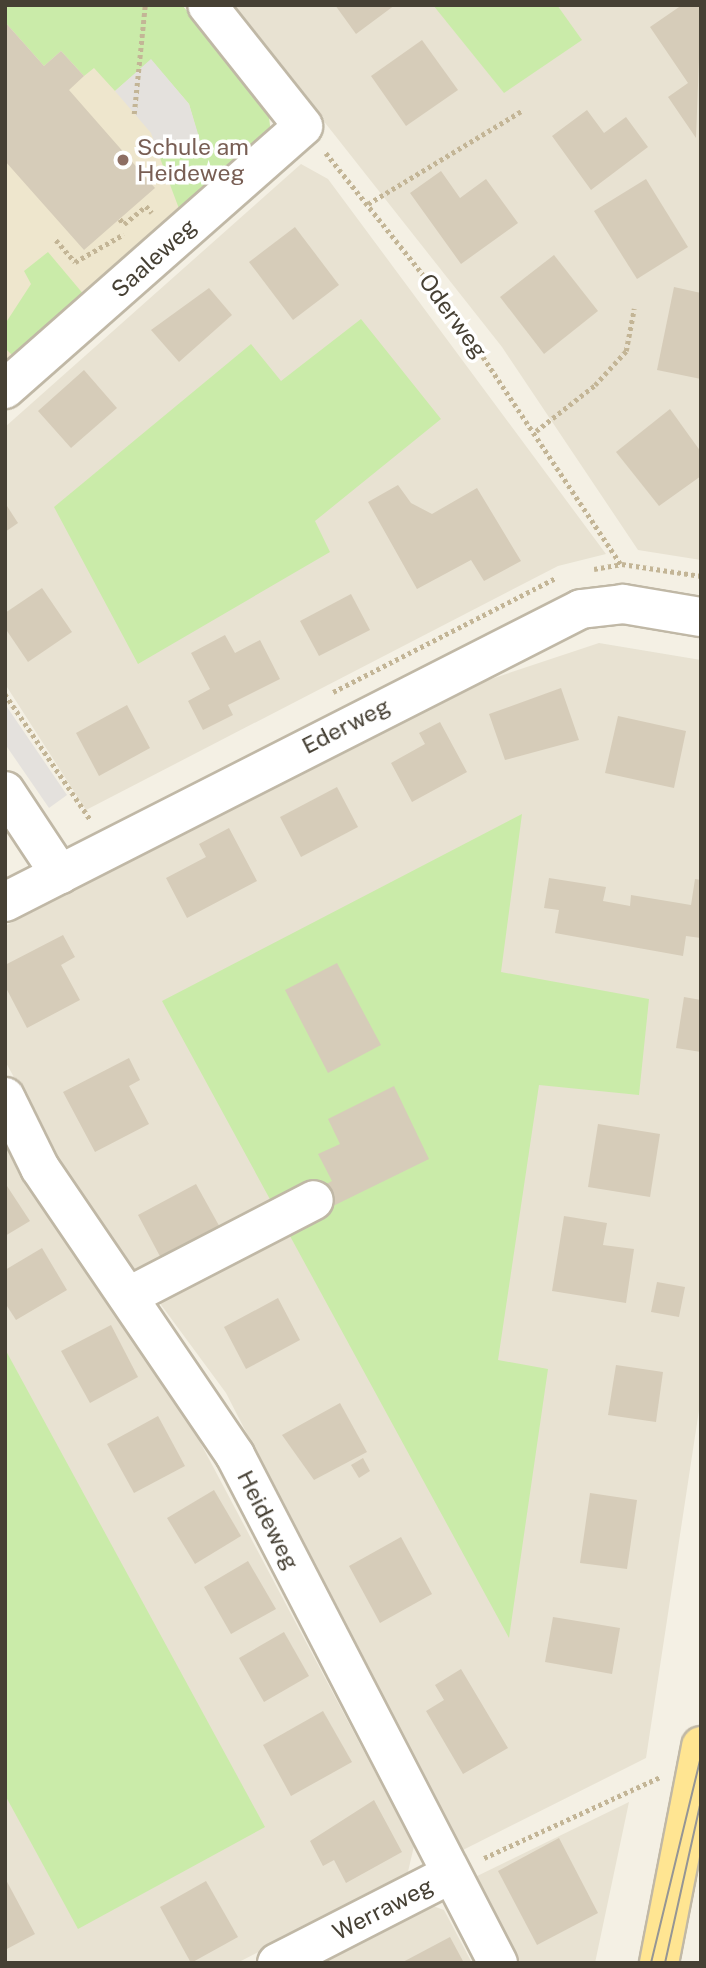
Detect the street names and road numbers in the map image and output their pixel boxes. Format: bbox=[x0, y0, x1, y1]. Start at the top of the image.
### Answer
street label: Saaleweg bbox=[106, 213, 202, 303]
street label: Oderweg bbox=[413, 268, 493, 364]
street label: Ederweg bbox=[297, 692, 395, 760]
street label: Heideweg bbox=[231, 1466, 305, 1574]
street label: Werraweg bbox=[328, 1872, 438, 1946]

